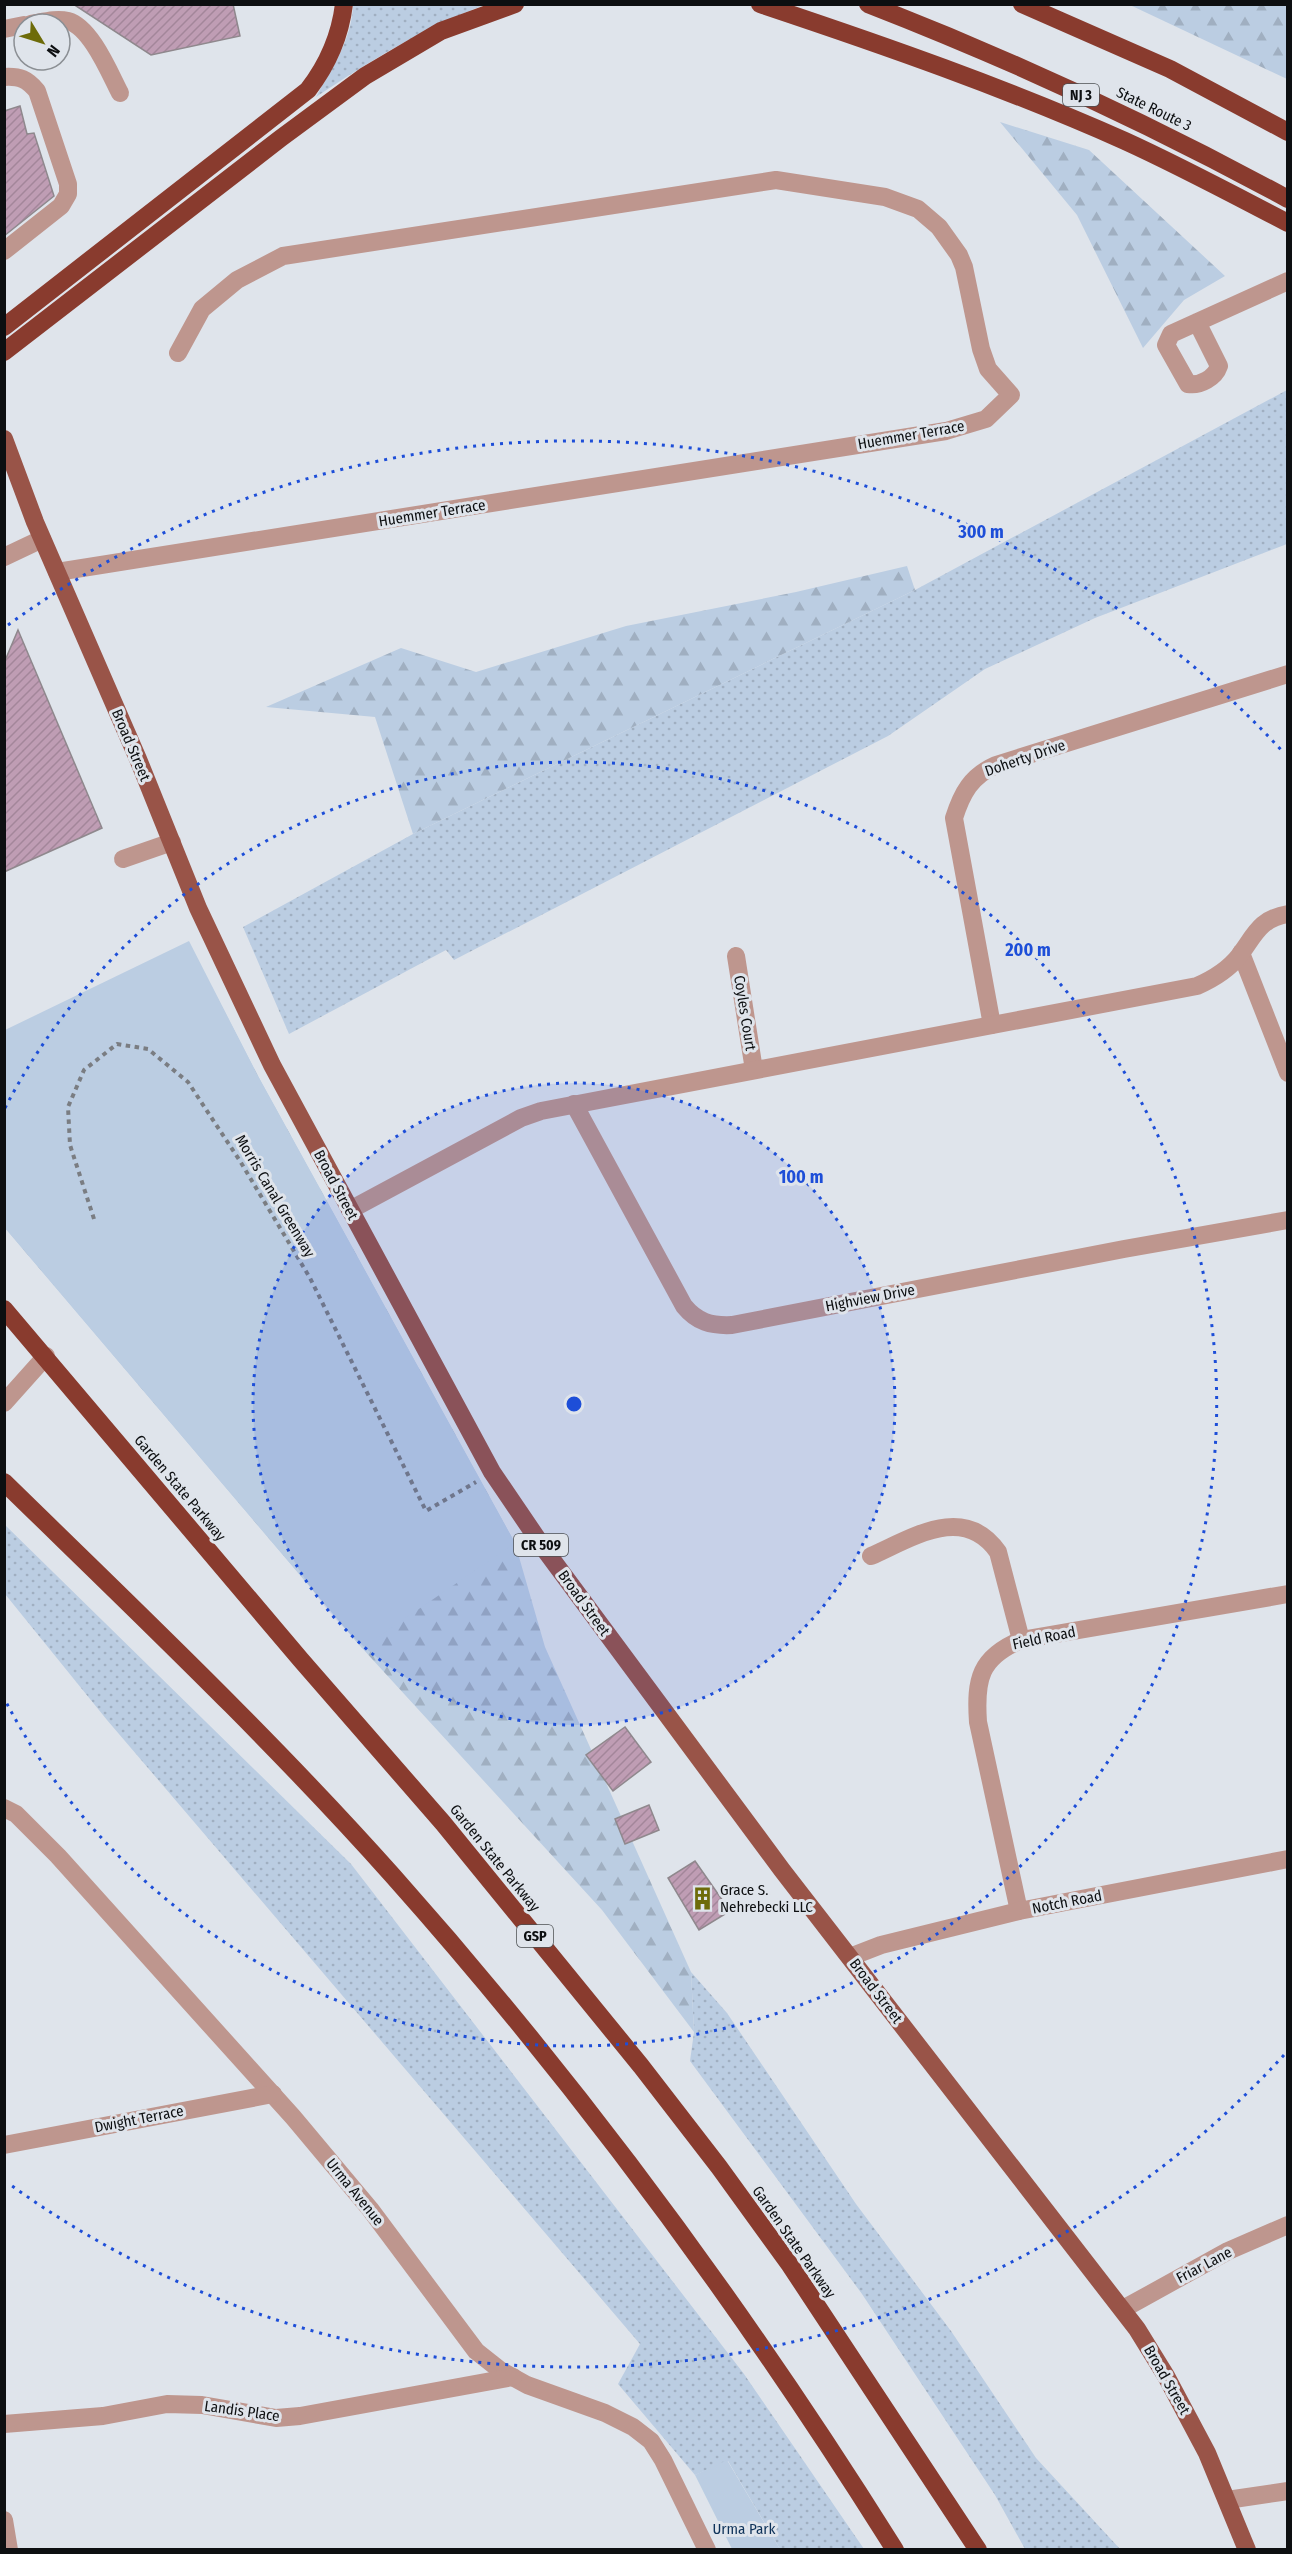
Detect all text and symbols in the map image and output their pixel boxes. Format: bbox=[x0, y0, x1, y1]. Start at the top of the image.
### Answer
north arrow bbox=[12, 12, 72, 72]
text: N bbox=[43, 41, 64, 61]
street label: State Route 3 bbox=[1114, 83, 1195, 135]
road number: NJ 3 bbox=[1063, 84, 1099, 106]
street label: Huemmer Terrace bbox=[856, 417, 966, 453]
street label: Huemmer Terrace bbox=[377, 496, 487, 530]
text: 300 m bbox=[957, 521, 1004, 543]
street label: Broad Street bbox=[108, 706, 154, 784]
street label: Doherty Drive bbox=[982, 736, 1068, 780]
text: 200 m bbox=[1004, 939, 1051, 961]
street label: Coyles Court bbox=[730, 974, 760, 1052]
street label: Morris Canal Greenway bbox=[231, 1131, 319, 1261]
street label: Broad Street bbox=[310, 1147, 362, 1223]
text: 100 m bbox=[779, 1166, 823, 1188]
street label: Highview Drive bbox=[824, 1281, 916, 1315]
centre of rings bbox=[564, 1394, 584, 1414]
street label: Garden State Parkway bbox=[130, 1431, 230, 1545]
road number: CR 509 bbox=[514, 1534, 568, 1556]
street label: Broad Street bbox=[554, 1567, 614, 1639]
street label: Field Road bbox=[1011, 1623, 1077, 1653]
street label: Garden State Parkway bbox=[446, 1801, 544, 1916]
place label: Grace S. Nehrebecki LLC bbox=[720, 1881, 813, 1916]
building icon: Grace S. Nehrebecki LLC bbox=[689, 1886, 715, 1912]
street label: Notch Road bbox=[1031, 1886, 1103, 1918]
road number: GSP bbox=[517, 1925, 553, 1947]
street label: Broad Street bbox=[846, 1955, 906, 2027]
street label: Dwight Terrace bbox=[93, 2102, 185, 2136]
street label: Urma Avenue bbox=[322, 2155, 388, 2229]
street label: Garden State Parkway bbox=[749, 2182, 840, 2302]
street label: Friar Lane bbox=[1173, 2243, 1235, 2287]
street label: Broad Street bbox=[1140, 2342, 1194, 2418]
street label: Landis Place bbox=[203, 2397, 281, 2425]
park label: Urma Park bbox=[712, 2520, 776, 2538]

